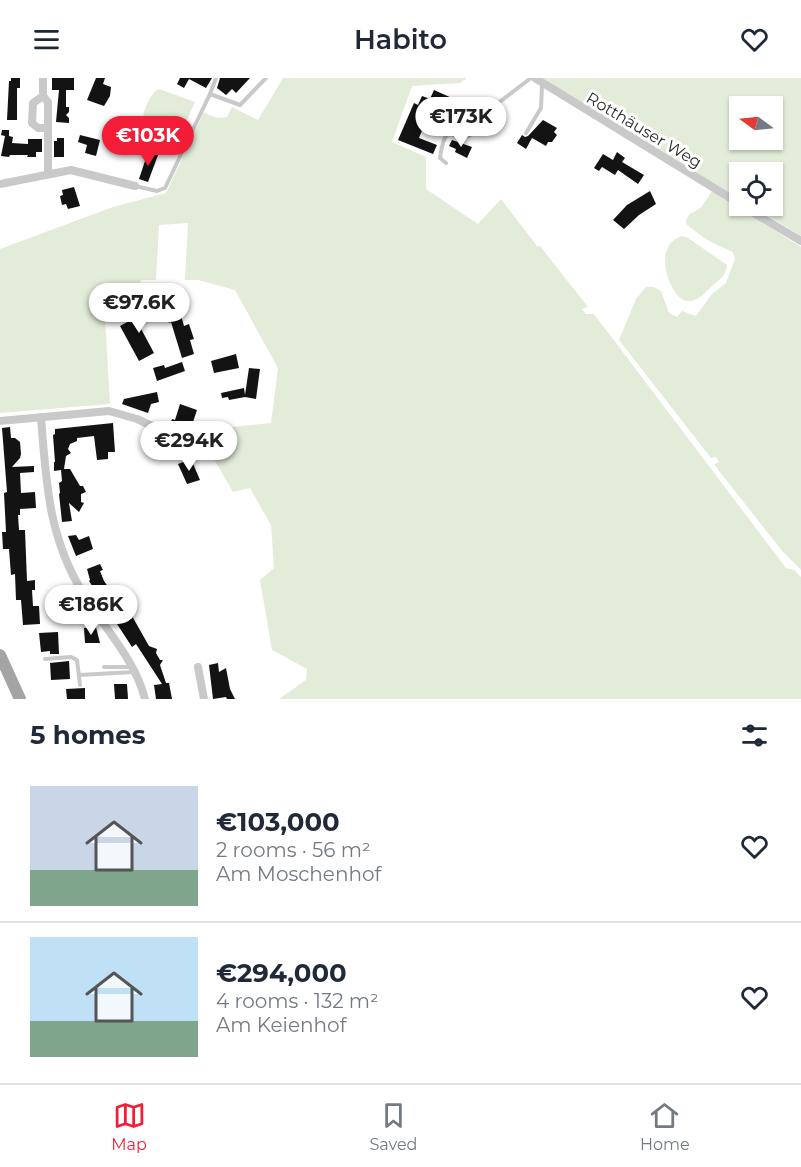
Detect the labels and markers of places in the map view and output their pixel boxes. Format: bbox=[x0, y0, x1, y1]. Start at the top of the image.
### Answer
pin: €173K bbox=[419, 97, 503, 148]
pin: €103K bbox=[106, 116, 190, 167]
pin: €97.6K bbox=[90, 283, 188, 334]
pin: €294K bbox=[147, 421, 231, 472]
pin: €186K bbox=[49, 585, 133, 636]

